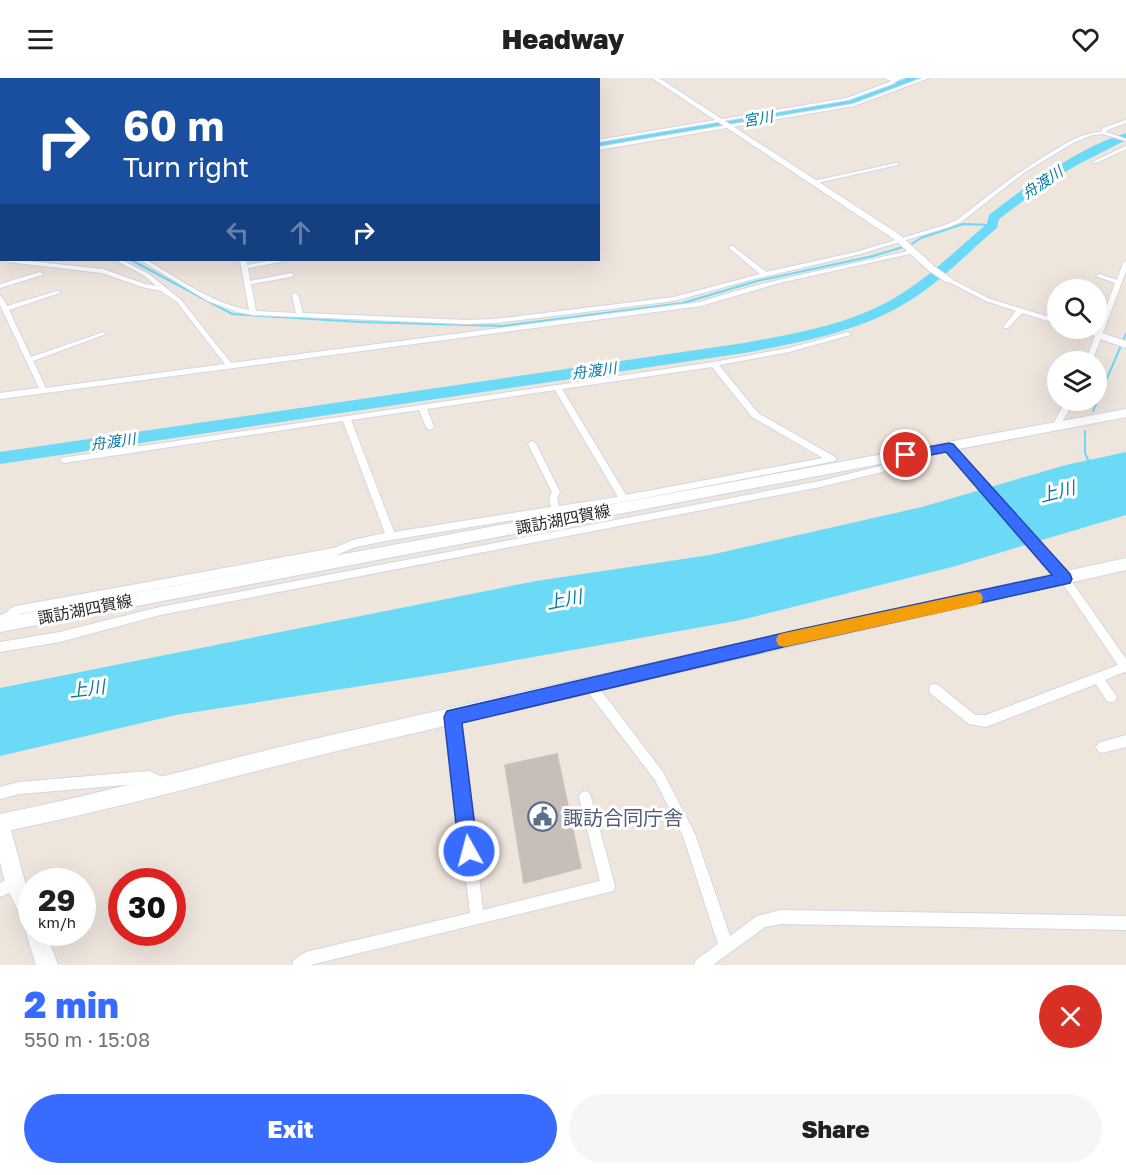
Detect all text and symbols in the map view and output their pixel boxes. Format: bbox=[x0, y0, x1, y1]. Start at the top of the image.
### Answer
icon: menu bbox=[24, 23, 57, 56]
text: Headway bbox=[502, 23, 624, 55]
icon: heart bbox=[1069, 23, 1102, 56]
text: 60 m bbox=[123, 100, 224, 150]
icon: right bbox=[24, 102, 102, 180]
water label: 宮川 bbox=[742, 106, 776, 129]
text: Turn right bbox=[123, 151, 249, 183]
water label: 舟渡川 bbox=[1018, 161, 1067, 202]
icon: left bbox=[221, 216, 254, 249]
icon: ahead bbox=[284, 216, 317, 249]
icon: right bbox=[347, 216, 380, 249]
map controls bbox=[1047, 279, 1107, 411]
button: search bbox=[1047, 279, 1107, 339]
button: layers bbox=[1047, 351, 1107, 411]
water label: 舟渡川 bbox=[570, 358, 620, 382]
water label: 舟渡川 bbox=[89, 429, 139, 453]
pin bbox=[880, 429, 931, 480]
icon: arrive bbox=[889, 438, 922, 471]
water label: 上川 bbox=[1037, 475, 1079, 506]
street label: 諏訪湖四賀線 bbox=[514, 500, 612, 538]
water label: 上川 bbox=[544, 584, 586, 613]
street label: 諏訪湖四賀線 bbox=[36, 590, 134, 628]
water label: 上川 bbox=[68, 675, 108, 701]
public building icon: 諏訪合同庁舎 bbox=[526, 801, 558, 833]
place label: 諏訪合同庁舎 bbox=[563, 805, 683, 829]
position arrow bbox=[437, 819, 501, 883]
speed limit sign: 30 bbox=[108, 868, 186, 946]
text: 29 bbox=[38, 882, 76, 918]
text: km/h bbox=[38, 913, 76, 931]
text: 2 min bbox=[24, 983, 119, 1026]
button: close bbox=[1039, 985, 1102, 1048]
text: 550 m · 15:08 bbox=[24, 1027, 150, 1051]
button: Exit bbox=[24, 1094, 557, 1163]
button: Share bbox=[569, 1094, 1102, 1163]

